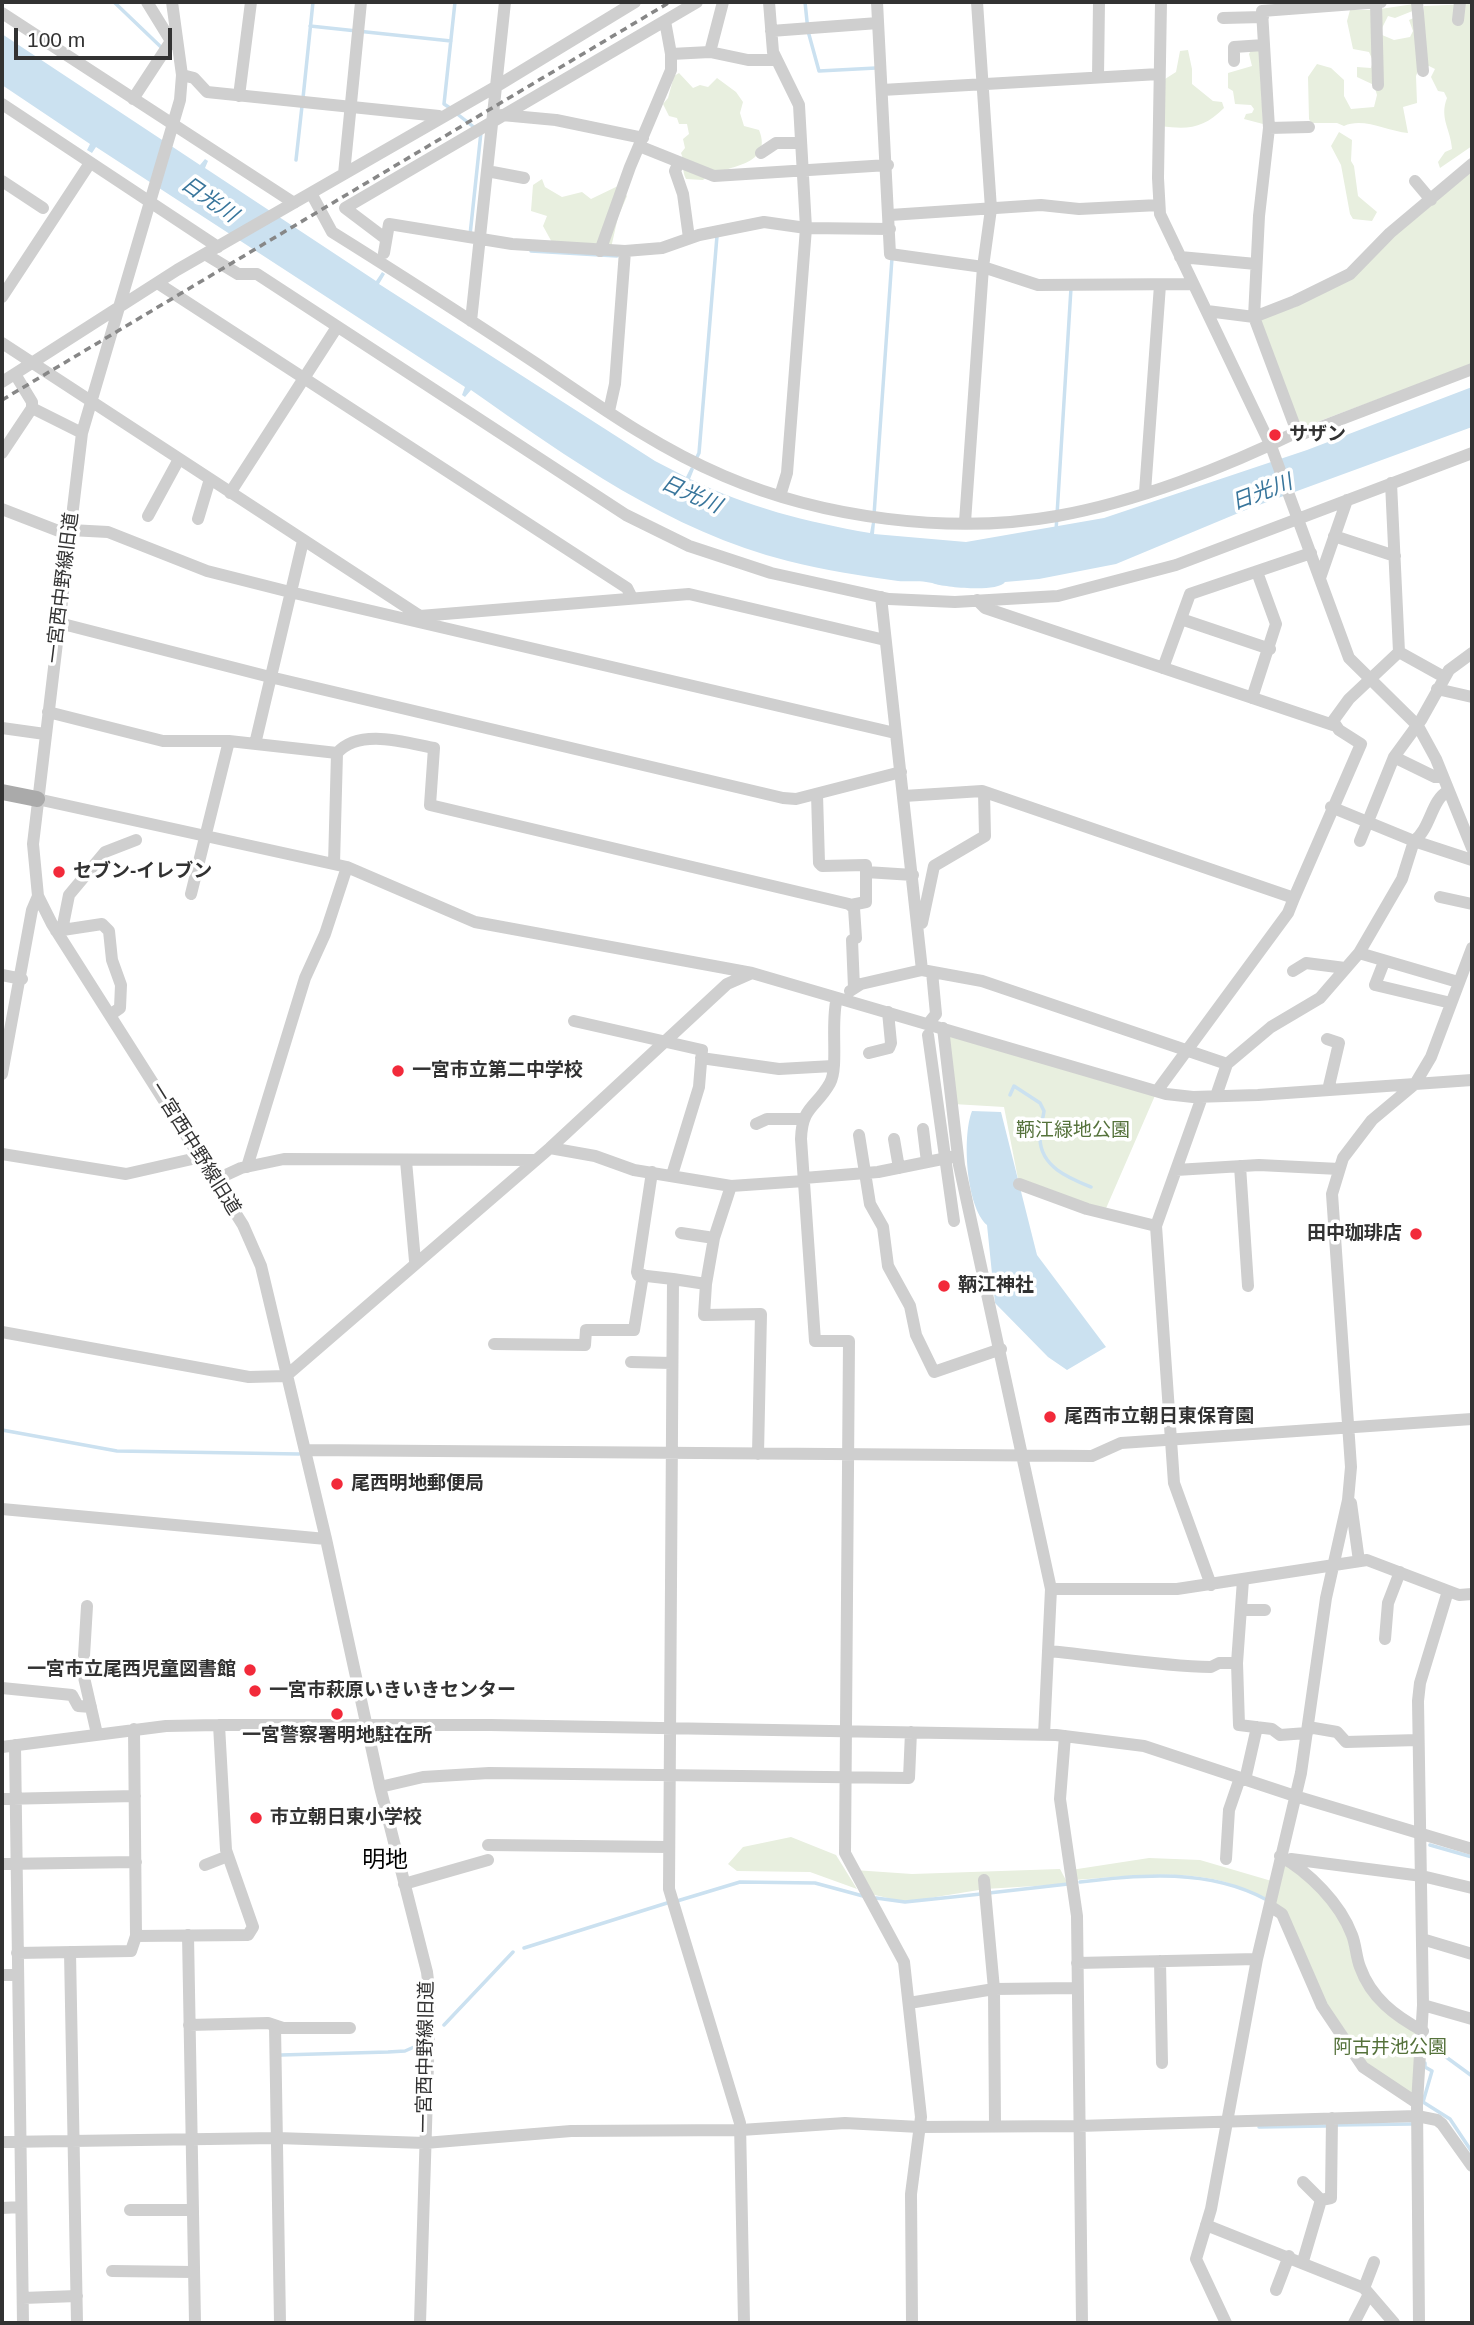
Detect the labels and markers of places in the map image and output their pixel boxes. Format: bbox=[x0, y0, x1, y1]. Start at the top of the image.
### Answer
place label: サザン bbox=[1289, 424, 1346, 446]
marker: サザン bbox=[1267, 427, 1283, 443]
place label: セブン-イレブン bbox=[73, 861, 212, 883]
marker: セブン-イレブン bbox=[51, 864, 67, 880]
place label: 一宮市立第二中学校 bbox=[412, 1060, 583, 1082]
marker: 一宮市立第二中学校 bbox=[390, 1063, 406, 1079]
place label: 田中珈琲店 bbox=[1307, 1223, 1402, 1245]
marker: 田中珈琲店 bbox=[1408, 1226, 1424, 1242]
place label: 鞆江神社 bbox=[958, 1275, 1034, 1297]
marker: 鞆江神社 bbox=[936, 1278, 952, 1294]
place label: 尾西市立朝日東保育園 bbox=[1064, 1406, 1254, 1428]
marker: 尾西市立朝日東保育園 bbox=[1042, 1409, 1058, 1425]
place label: 尾西明地郵便局 bbox=[351, 1473, 484, 1495]
marker: 尾西明地郵便局 bbox=[329, 1476, 345, 1492]
place label: 一宮市立尾西児童図書館 bbox=[27, 1659, 236, 1681]
marker: 一宮市立尾西児童図書館 bbox=[242, 1662, 258, 1678]
place label: 一宮市萩原いきいきセンター bbox=[269, 1680, 516, 1702]
marker: 一宮市萩原いきいきセンター bbox=[247, 1683, 263, 1699]
marker: 一宮警察署明地駐在所 bbox=[329, 1706, 345, 1722]
place label: 一宮警察署明地駐在所 bbox=[242, 1725, 432, 1747]
place label: 市立朝日東小学校 bbox=[270, 1807, 422, 1829]
marker: 市立朝日東小学校 bbox=[248, 1810, 264, 1826]

